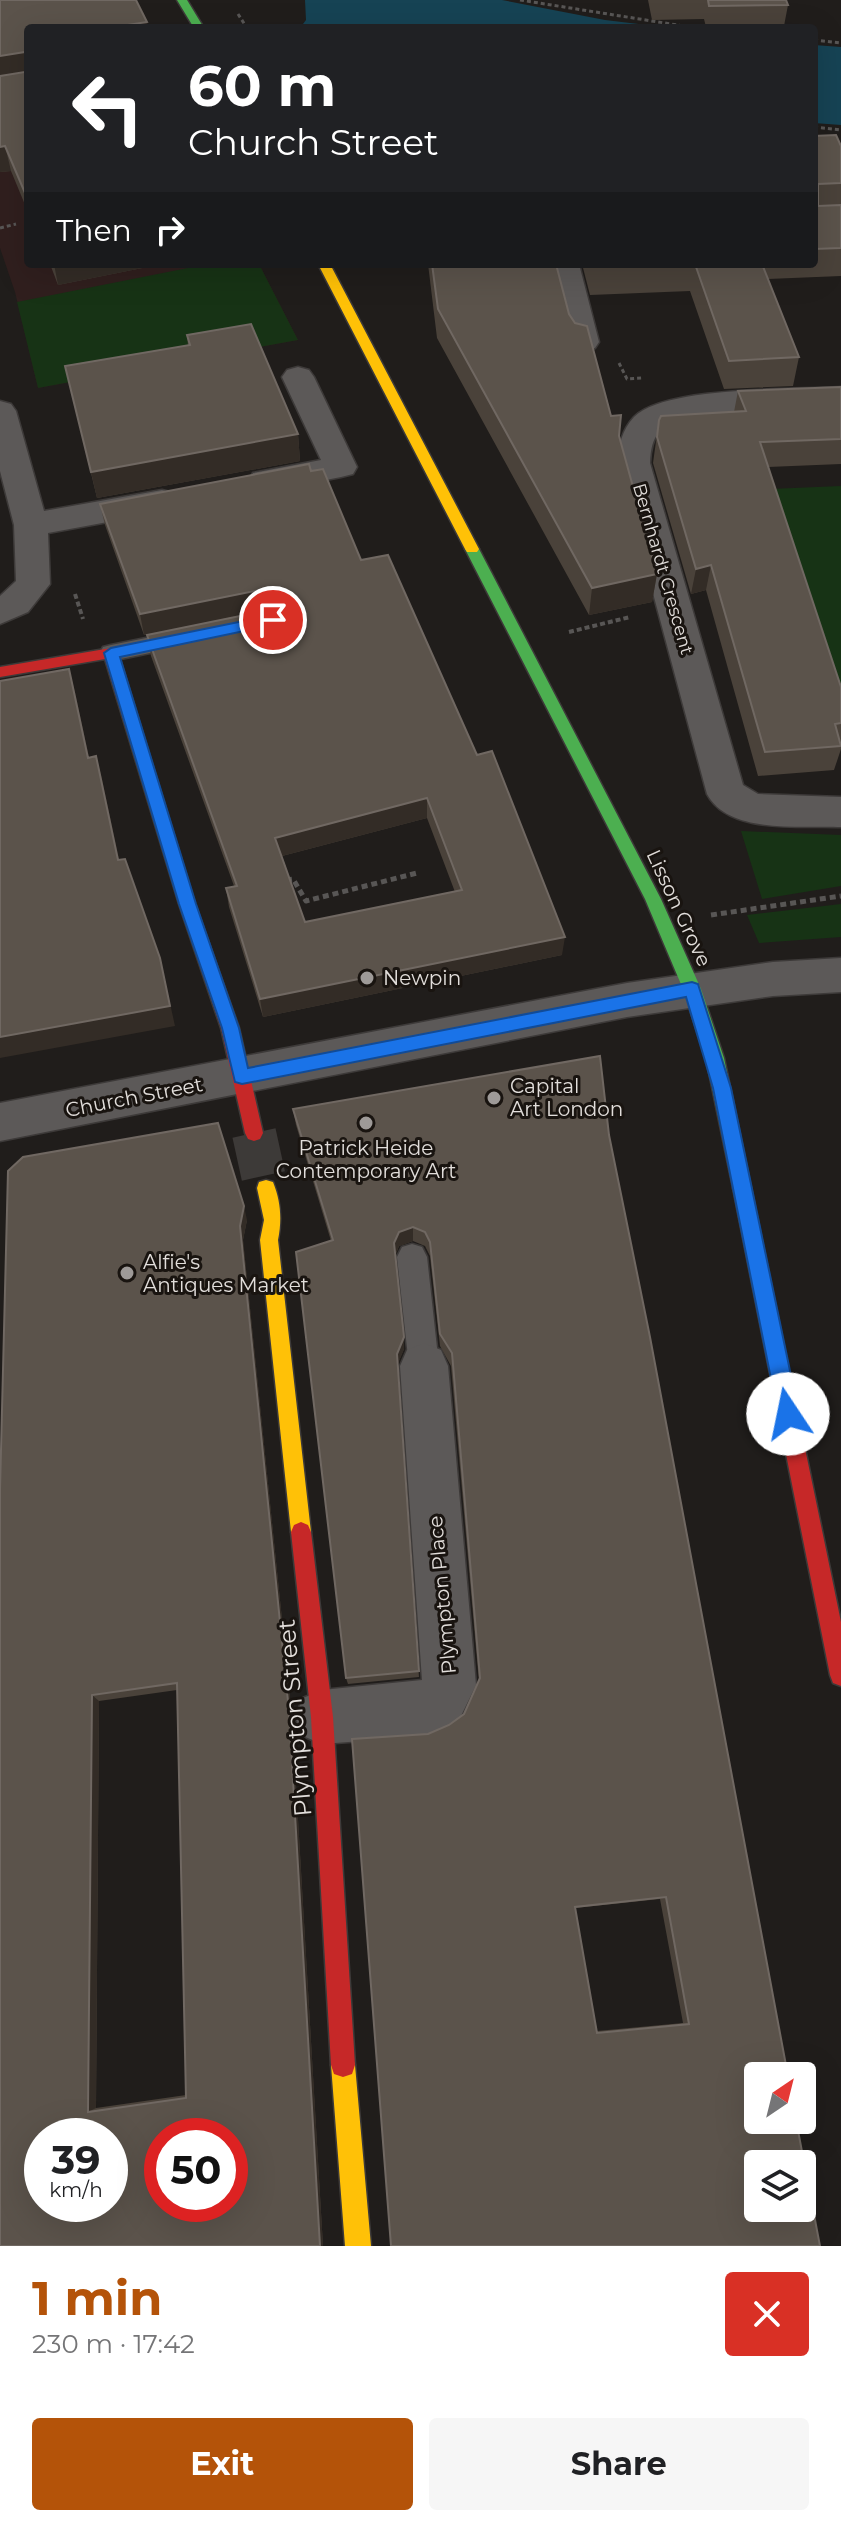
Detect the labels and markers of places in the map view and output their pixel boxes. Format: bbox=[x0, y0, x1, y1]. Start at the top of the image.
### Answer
pin bbox=[239, 586, 307, 654]
place label: Newpin bbox=[383, 966, 461, 990]
marker: Newpin bbox=[358, 969, 376, 987]
place label: Capital Art London bbox=[510, 1074, 623, 1121]
marker: Capital Art London bbox=[485, 1089, 503, 1107]
marker: Patrick Heide Contemporary Art bbox=[357, 1114, 375, 1132]
place label: Patrick Heide Contemporary Art bbox=[276, 1136, 456, 1183]
place label: Alfie's Antiques Market bbox=[143, 1250, 309, 1297]
marker: Alfie's Antiques Market bbox=[118, 1264, 136, 1282]

